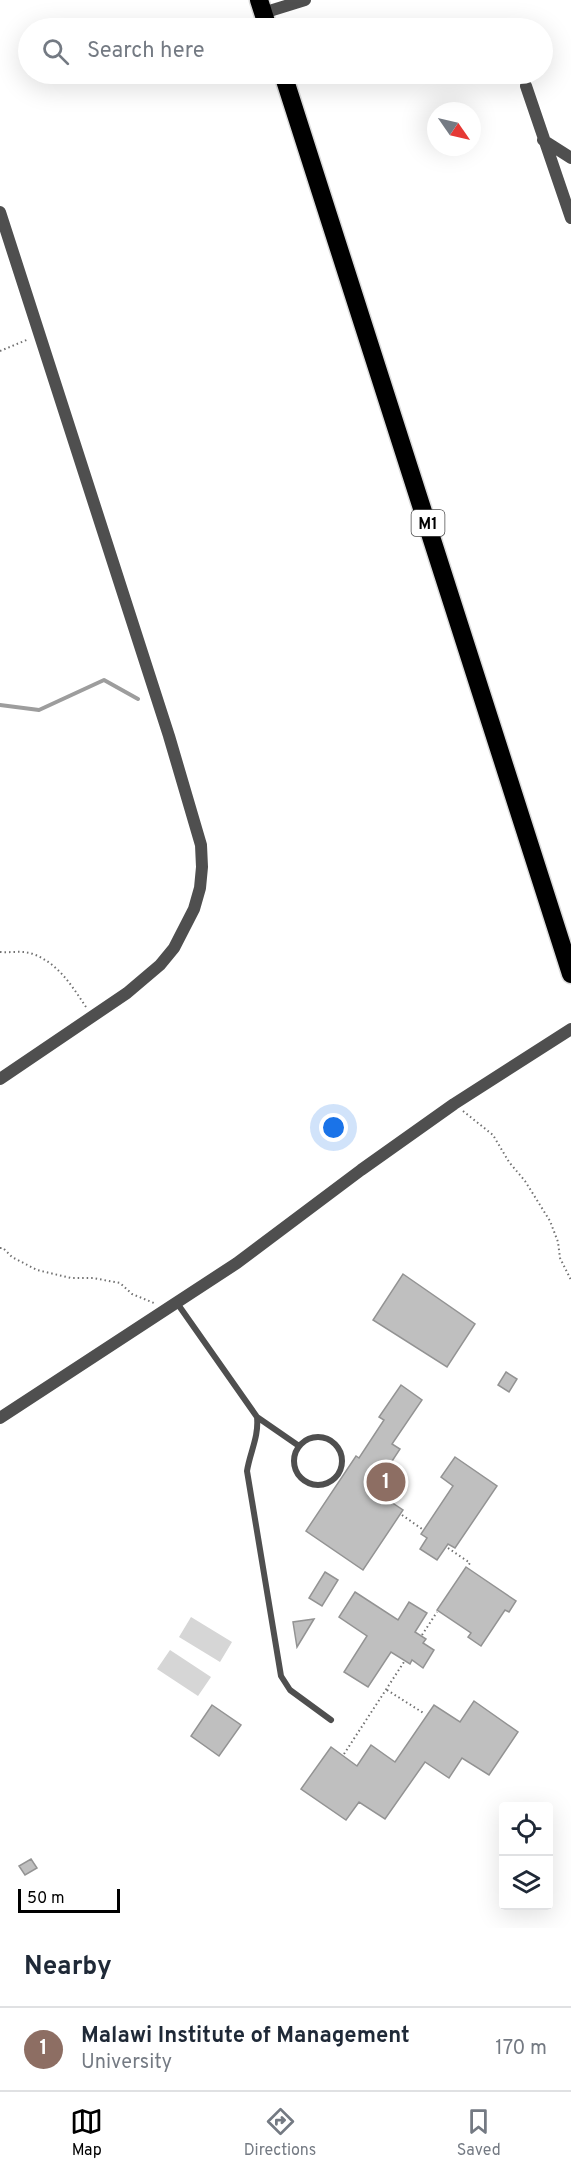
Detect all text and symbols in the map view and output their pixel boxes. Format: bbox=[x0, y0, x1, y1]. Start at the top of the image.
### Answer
search box bbox=[18, 18, 553, 84]
icon: search bbox=[39, 35, 72, 68]
text: Search here bbox=[87, 38, 205, 65]
north arrow bbox=[427, 102, 481, 156]
road number: M1 bbox=[412, 510, 444, 536]
your location bbox=[319, 1113, 348, 1142]
pin: 1 bbox=[366, 1460, 406, 1504]
map controls bbox=[499, 1802, 553, 1910]
button: locate bbox=[499, 1802, 553, 1856]
button: layers bbox=[499, 1856, 553, 1910]
scale bar bbox=[18, 1886, 120, 1914]
text: 50 m bbox=[27, 1889, 65, 1909]
text: Nearby bbox=[24, 1951, 112, 1984]
text: Malawi Institute of Management bbox=[81, 2023, 410, 2050]
text: 1 bbox=[40, 2036, 48, 2062]
text: 170 m bbox=[495, 2036, 547, 2062]
text: University bbox=[81, 2050, 172, 2076]
tab: Map bbox=[70, 2105, 103, 2161]
tab: Directions bbox=[244, 2105, 316, 2161]
tab: Saved bbox=[457, 2105, 501, 2161]

